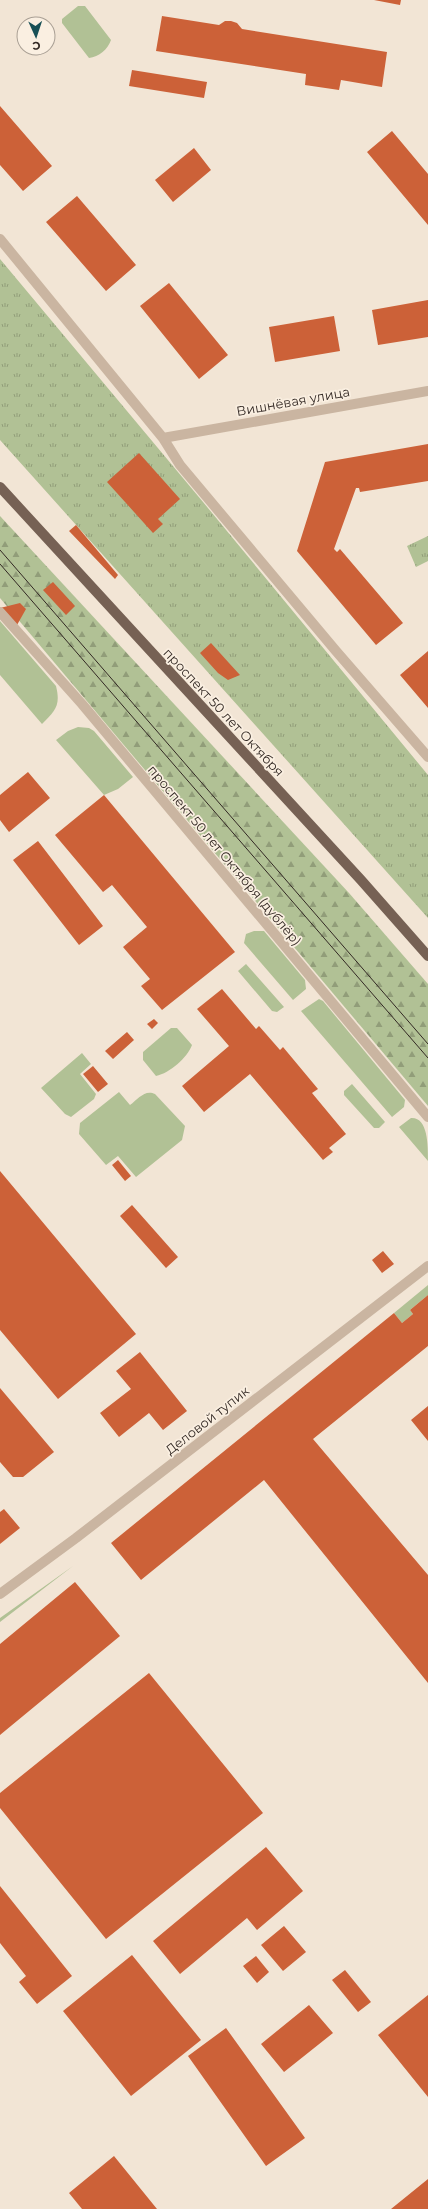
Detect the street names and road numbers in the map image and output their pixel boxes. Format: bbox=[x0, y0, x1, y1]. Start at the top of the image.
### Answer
street label: Вишнёвая улица bbox=[235, 383, 351, 419]
street label: проспект 50 лет Октября bbox=[160, 645, 288, 779]
street label: проспект 50 лет Октября (дублёр) bbox=[145, 762, 305, 948]
street label: Деловой тупик bbox=[162, 1382, 252, 1458]

